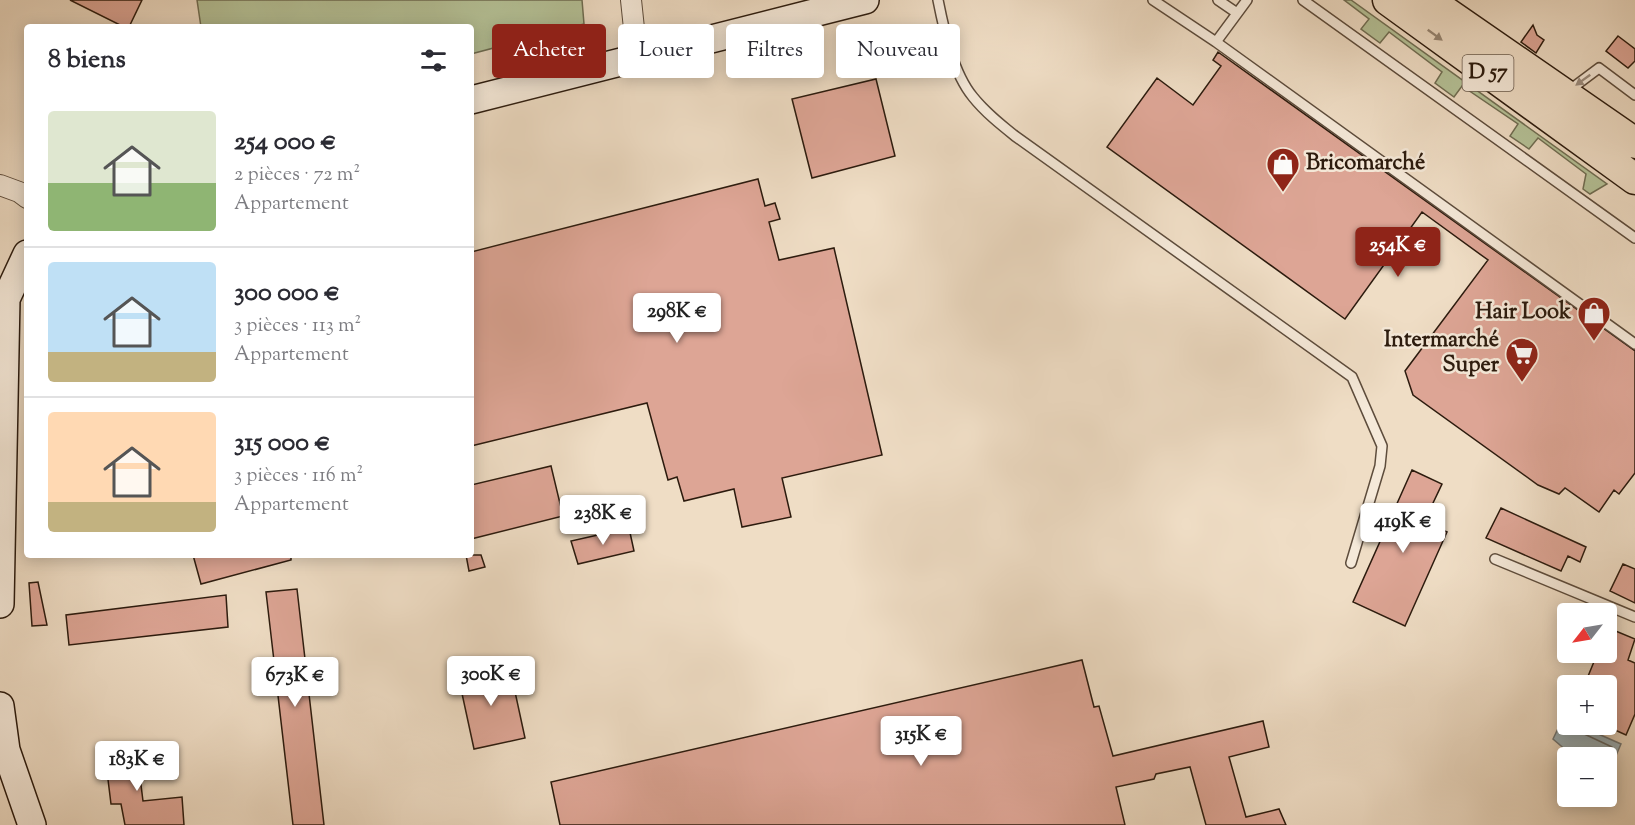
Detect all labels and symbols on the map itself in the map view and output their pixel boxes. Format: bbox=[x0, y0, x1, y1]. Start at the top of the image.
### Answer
one-way arrow bbox=[1428, 28, 1443, 40]
road number: D 57 bbox=[1462, 55, 1514, 91]
one-way arrow bbox=[1575, 74, 1591, 86]
shop icon: Bricomarché bbox=[1265, 146, 1301, 193]
place label: Bricomarché bbox=[1306, 148, 1425, 180]
pin: 254K € bbox=[1349, 227, 1447, 278]
pin: 298K € bbox=[628, 293, 726, 344]
shop icon: Hair Look bbox=[1576, 295, 1612, 342]
place label: Hair Look bbox=[1475, 297, 1571, 329]
place label: Intermarché Super bbox=[1384, 325, 1500, 382]
supermarket icon: Intermarché Super bbox=[1504, 336, 1540, 383]
pin: 238K € bbox=[554, 495, 652, 546]
pin: 419K € bbox=[1354, 503, 1452, 554]
north arrow bbox=[1557, 603, 1617, 663]
pin: 300K € bbox=[442, 656, 540, 707]
pin: 673K € bbox=[246, 657, 344, 708]
pin: 315K € bbox=[872, 716, 970, 767]
pin: 183K € bbox=[88, 741, 186, 792]

